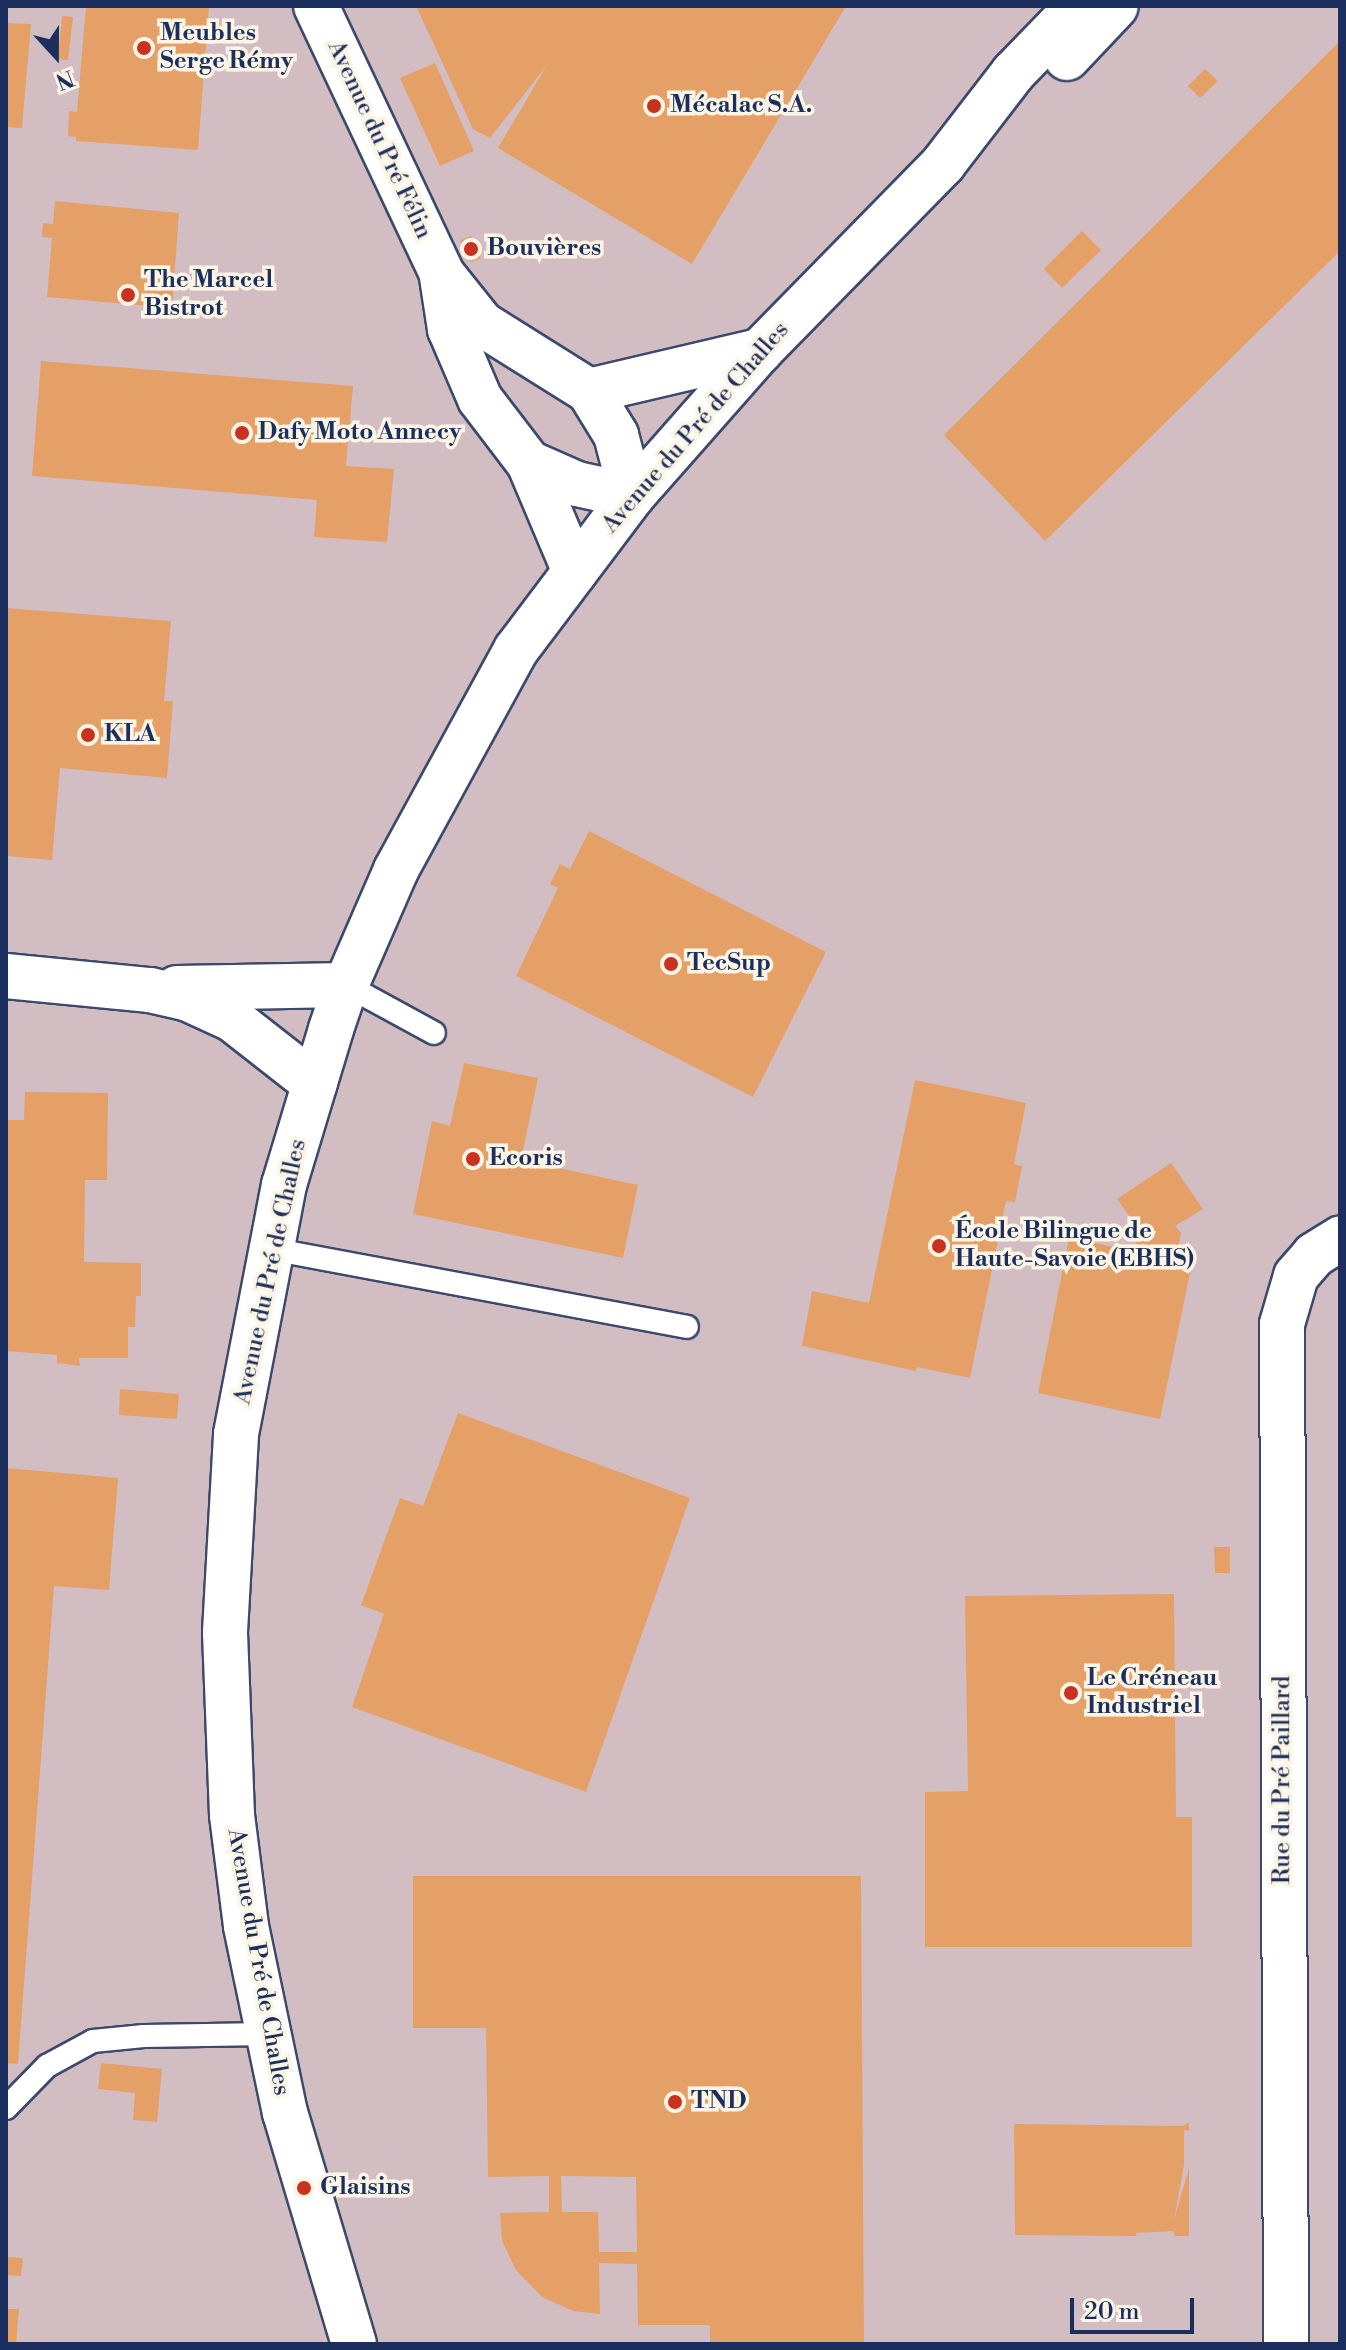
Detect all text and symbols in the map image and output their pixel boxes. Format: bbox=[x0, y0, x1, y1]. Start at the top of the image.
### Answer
north arrow bbox=[16, 16, 96, 96]
place label: Meubles Serge Rémy bbox=[160, 20, 293, 76]
street label: Avenue du Pré Félin bbox=[320, 36, 438, 244]
marker: Meubles Serge Rémy bbox=[135, 39, 153, 57]
text: N bbox=[52, 63, 78, 95]
place label: Mécalac S.A. bbox=[670, 92, 812, 120]
marker: Mécalac S.A. bbox=[645, 97, 663, 115]
place label: Bouvières bbox=[487, 235, 601, 263]
marker: Bouvières bbox=[462, 240, 480, 258]
place label: The Marcel Bistrot bbox=[144, 267, 273, 323]
marker: The Marcel Bistrot bbox=[119, 286, 137, 304]
street label: Avenue du Pré de Challes bbox=[596, 317, 796, 539]
place label: Dafy Moto Annecy bbox=[258, 419, 461, 447]
marker: Dafy Moto Annecy bbox=[233, 424, 251, 442]
place label: KLA bbox=[104, 721, 156, 749]
marker: KLA bbox=[79, 726, 97, 744]
place label: TecSup bbox=[687, 950, 771, 978]
marker: TecSup bbox=[662, 955, 680, 973]
street label: Avenue du Pré de Challes bbox=[229, 1137, 313, 1407]
place label: Ecoris bbox=[489, 1145, 563, 1173]
marker: Ecoris bbox=[464, 1150, 482, 1168]
place label: École Bilingue de Haute-Savoie (EBHS) bbox=[955, 1218, 1194, 1274]
marker: École Bilingue de Haute-Savoie (EBHS) bbox=[930, 1237, 948, 1255]
place label: Le Créneau Industriel bbox=[1087, 1665, 1217, 1721]
street label: Rue du Pré Paillard bbox=[1269, 1676, 1297, 1884]
marker: Le Créneau Industriel bbox=[1062, 1684, 1080, 1702]
street label: Avenue du Pré de Challes bbox=[220, 1826, 296, 2098]
place label: TND bbox=[691, 2088, 747, 2116]
marker: TND bbox=[666, 2093, 684, 2111]
place label: Glaisins bbox=[320, 2174, 410, 2202]
marker: Glaisins bbox=[295, 2179, 313, 2197]
scale bar bbox=[1074, 2282, 1198, 2332]
text: 20 m bbox=[1084, 2297, 1140, 2327]

